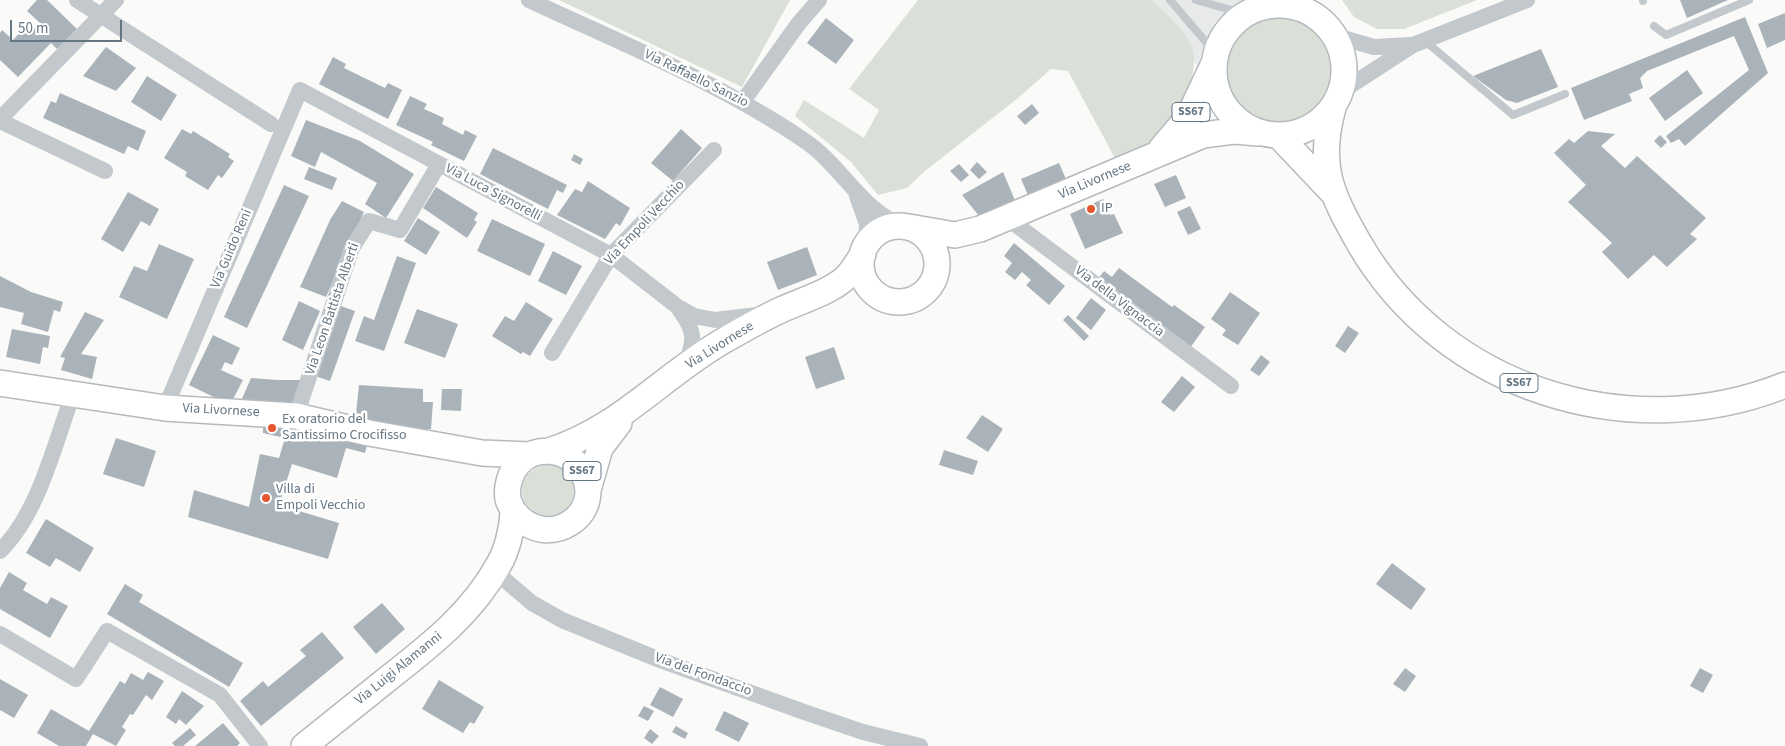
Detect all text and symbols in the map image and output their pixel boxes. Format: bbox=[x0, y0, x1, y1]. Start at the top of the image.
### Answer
scale bar bbox=[12, 10, 125, 42]
text: 50 m bbox=[18, 18, 48, 39]
street label: Via Raffaello Sanzio bbox=[641, 46, 751, 112]
road number: SS67 bbox=[1172, 102, 1210, 121]
street label: Via Livornese bbox=[1056, 158, 1134, 204]
street label: Via Luca Signorelli bbox=[442, 161, 544, 225]
street label: Via Empoli Vecchio bbox=[601, 177, 689, 269]
place label: IP bbox=[1101, 201, 1113, 217]
marker: IP bbox=[1085, 203, 1097, 215]
street label: Via Guido Reni bbox=[208, 207, 256, 291]
street label: Via Leon Battista Alberti bbox=[302, 241, 364, 377]
street label: Via della Vignaccia bbox=[1071, 263, 1167, 341]
street label: Via Livornese bbox=[683, 318, 757, 374]
road number: SS67 bbox=[1500, 373, 1538, 392]
street label: Via Livornese bbox=[182, 401, 260, 421]
place label: Ex oratorio del Santissimo Crocifisso bbox=[282, 412, 407, 444]
marker: Ex oratorio del Santissimo Crocifisso bbox=[266, 422, 278, 434]
road number: SS67 bbox=[563, 462, 601, 481]
place label: Villa di Empoli Vecchio bbox=[276, 482, 365, 514]
marker: Villa di Empoli Vecchio bbox=[260, 492, 272, 504]
street label: Via Luigi Alamanni bbox=[352, 629, 446, 709]
street label: Via del Fondaccio bbox=[652, 650, 754, 700]

